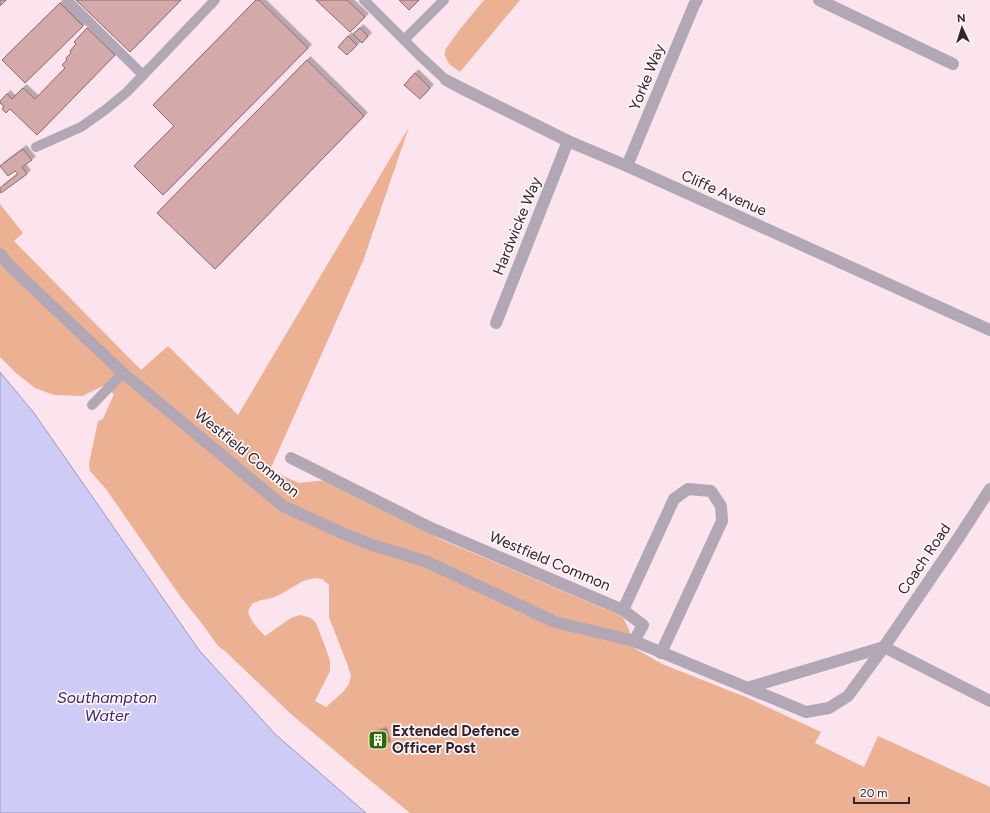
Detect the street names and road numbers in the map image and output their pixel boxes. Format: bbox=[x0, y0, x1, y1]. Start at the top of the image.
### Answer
street label: Yorke Way bbox=[626, 41, 669, 113]
street label: Cliffe Avenue bbox=[679, 166, 769, 220]
street label: Hardwicke Way bbox=[489, 174, 545, 278]
street label: Westfield Common bbox=[191, 405, 303, 501]
street label: Coach Road bbox=[894, 520, 954, 598]
street label: Westfield Common bbox=[487, 527, 613, 595]

